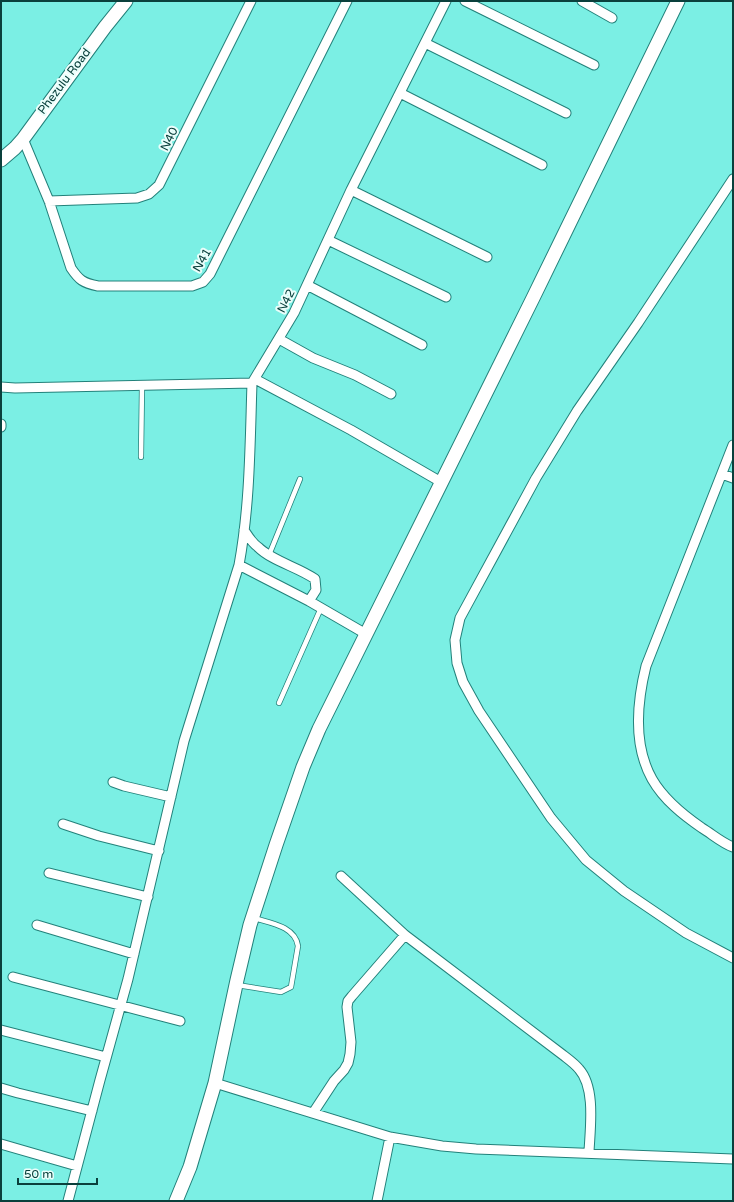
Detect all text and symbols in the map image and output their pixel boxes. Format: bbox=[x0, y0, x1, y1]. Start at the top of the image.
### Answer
street label: Phezulu Road bbox=[35, 45, 93, 117]
street label: N40 bbox=[157, 124, 181, 153]
street label: N41 bbox=[190, 246, 214, 274]
street label: N42 bbox=[274, 287, 298, 315]
scale bar bbox=[18, 1160, 97, 1186]
text: 50 m bbox=[24, 1167, 53, 1181]

